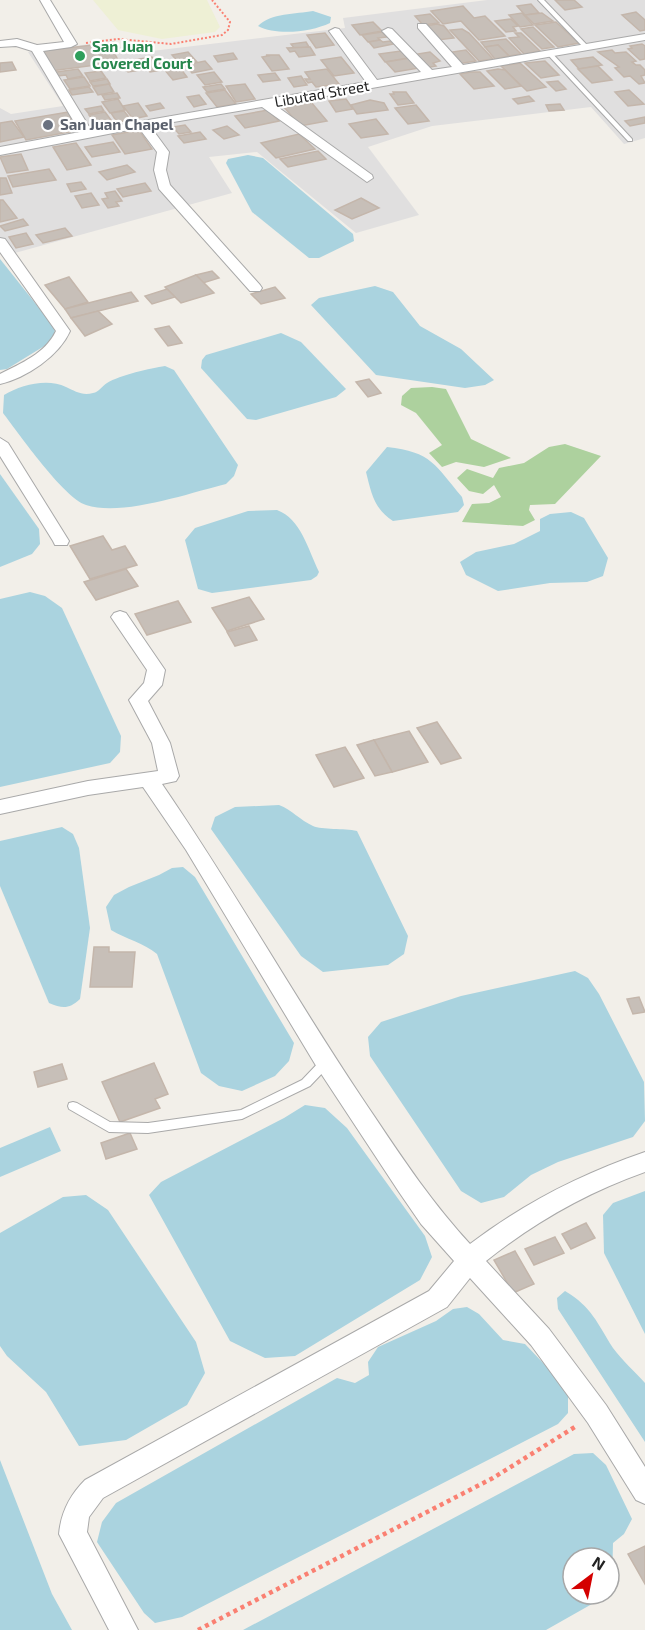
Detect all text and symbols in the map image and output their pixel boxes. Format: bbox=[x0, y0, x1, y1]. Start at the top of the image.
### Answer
place label: San Juan Covered Court bbox=[92, 37, 192, 72]
marker: San Juan Covered Court bbox=[73, 49, 87, 63]
street label: Libutad Street bbox=[273, 76, 371, 110]
place label: San Juan Chapel bbox=[60, 115, 173, 133]
marker: San Juan Chapel bbox=[41, 118, 55, 132]
north arrow bbox=[561, 1546, 621, 1606]
text: N bbox=[589, 1552, 609, 1574]

